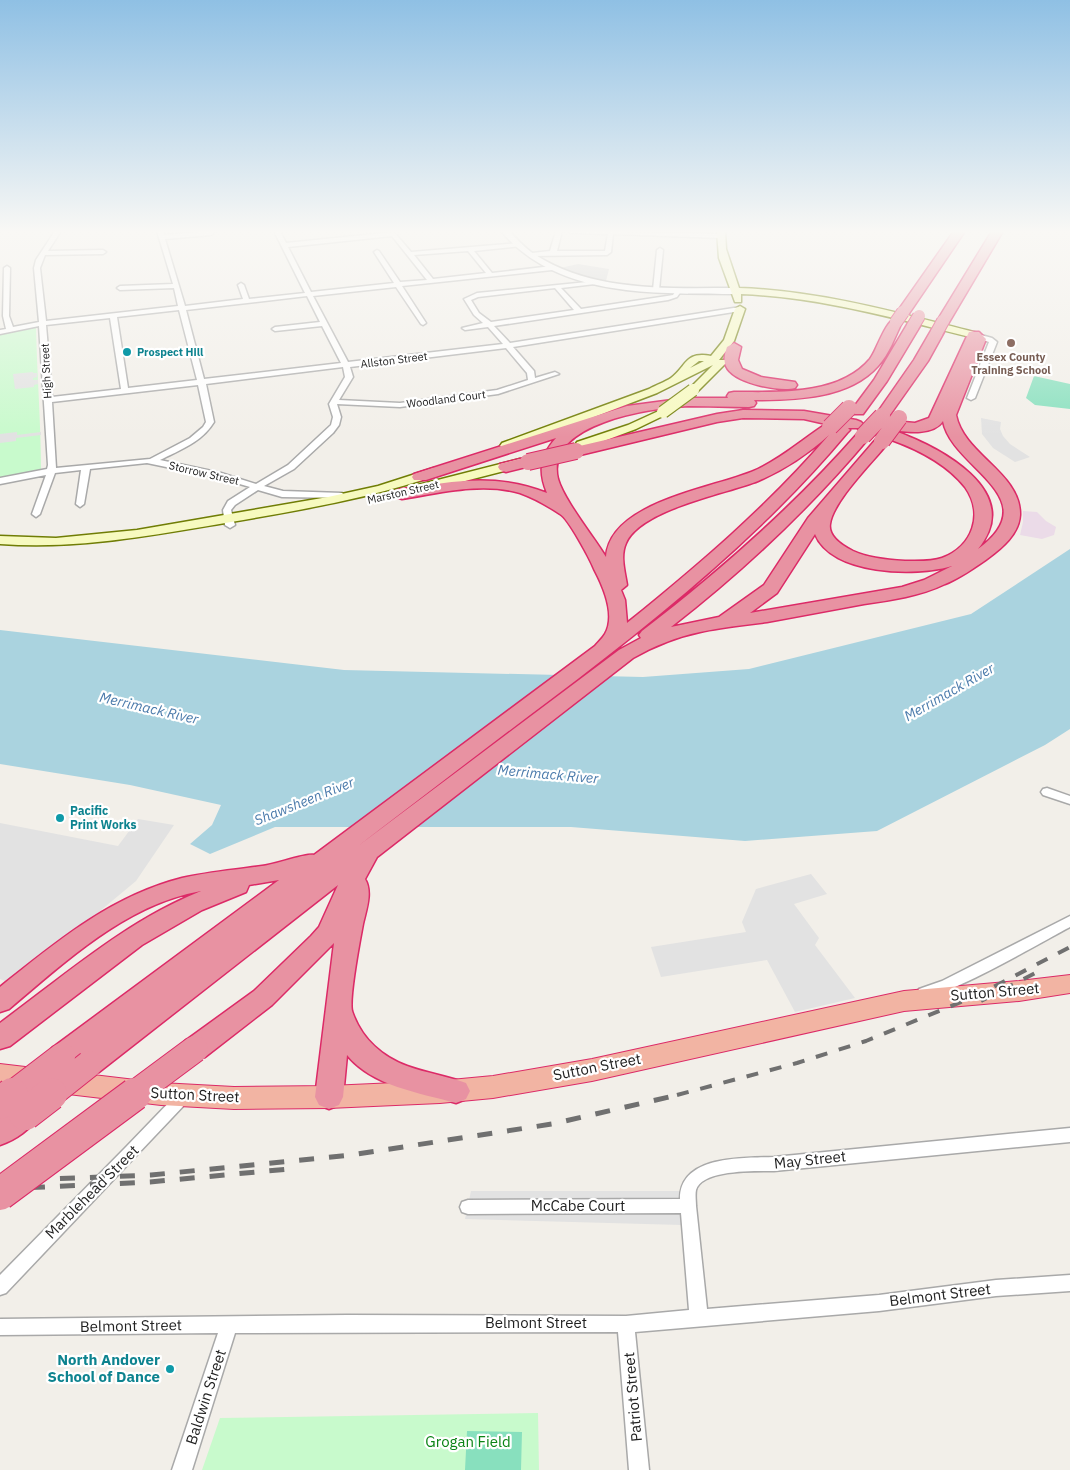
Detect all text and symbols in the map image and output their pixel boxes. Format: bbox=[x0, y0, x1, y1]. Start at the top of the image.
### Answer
marker: Essex County Training School bbox=[1005, 337, 1017, 349]
street label: High Street bbox=[38, 343, 54, 399]
place label: Prospect Hill bbox=[137, 345, 204, 359]
marker: Prospect Hill bbox=[121, 346, 133, 358]
street label: Allston Street bbox=[360, 349, 428, 371]
place label: Essex County Training School bbox=[971, 350, 1051, 377]
street label: Woodland Court bbox=[406, 387, 486, 411]
street label: Storrow Street bbox=[167, 458, 241, 488]
street label: Marston Street bbox=[366, 477, 440, 507]
water label: Merrimack River bbox=[901, 659, 998, 725]
water label: Merrimack River bbox=[98, 688, 201, 728]
water label: Merrimack River bbox=[497, 761, 600, 787]
water label: Shawsheen River bbox=[252, 772, 357, 829]
place label: Pacific Print Works bbox=[70, 803, 136, 832]
marker: Pacific Print Works bbox=[54, 812, 66, 824]
street label: Sutton Street bbox=[950, 978, 1040, 1005]
street label: Sutton Street bbox=[551, 1049, 642, 1084]
street label: Sutton Street bbox=[150, 1083, 240, 1106]
street label: Marblehead Street bbox=[41, 1141, 143, 1243]
street label: May Street bbox=[773, 1146, 847, 1173]
street label: McCabe Court bbox=[531, 1196, 625, 1215]
street label: Belmont Street bbox=[888, 1279, 992, 1310]
street label: Belmont Street bbox=[485, 1313, 587, 1332]
street label: Belmont Street bbox=[80, 1315, 182, 1336]
street label: Baldwin Street bbox=[181, 1347, 230, 1447]
place label: North Andover School of Dance bbox=[48, 1350, 160, 1386]
street label: Patriot Street bbox=[619, 1351, 646, 1443]
marker: North Andover School of Dance bbox=[164, 1363, 176, 1375]
park label: Grogan Field bbox=[425, 1432, 511, 1451]

